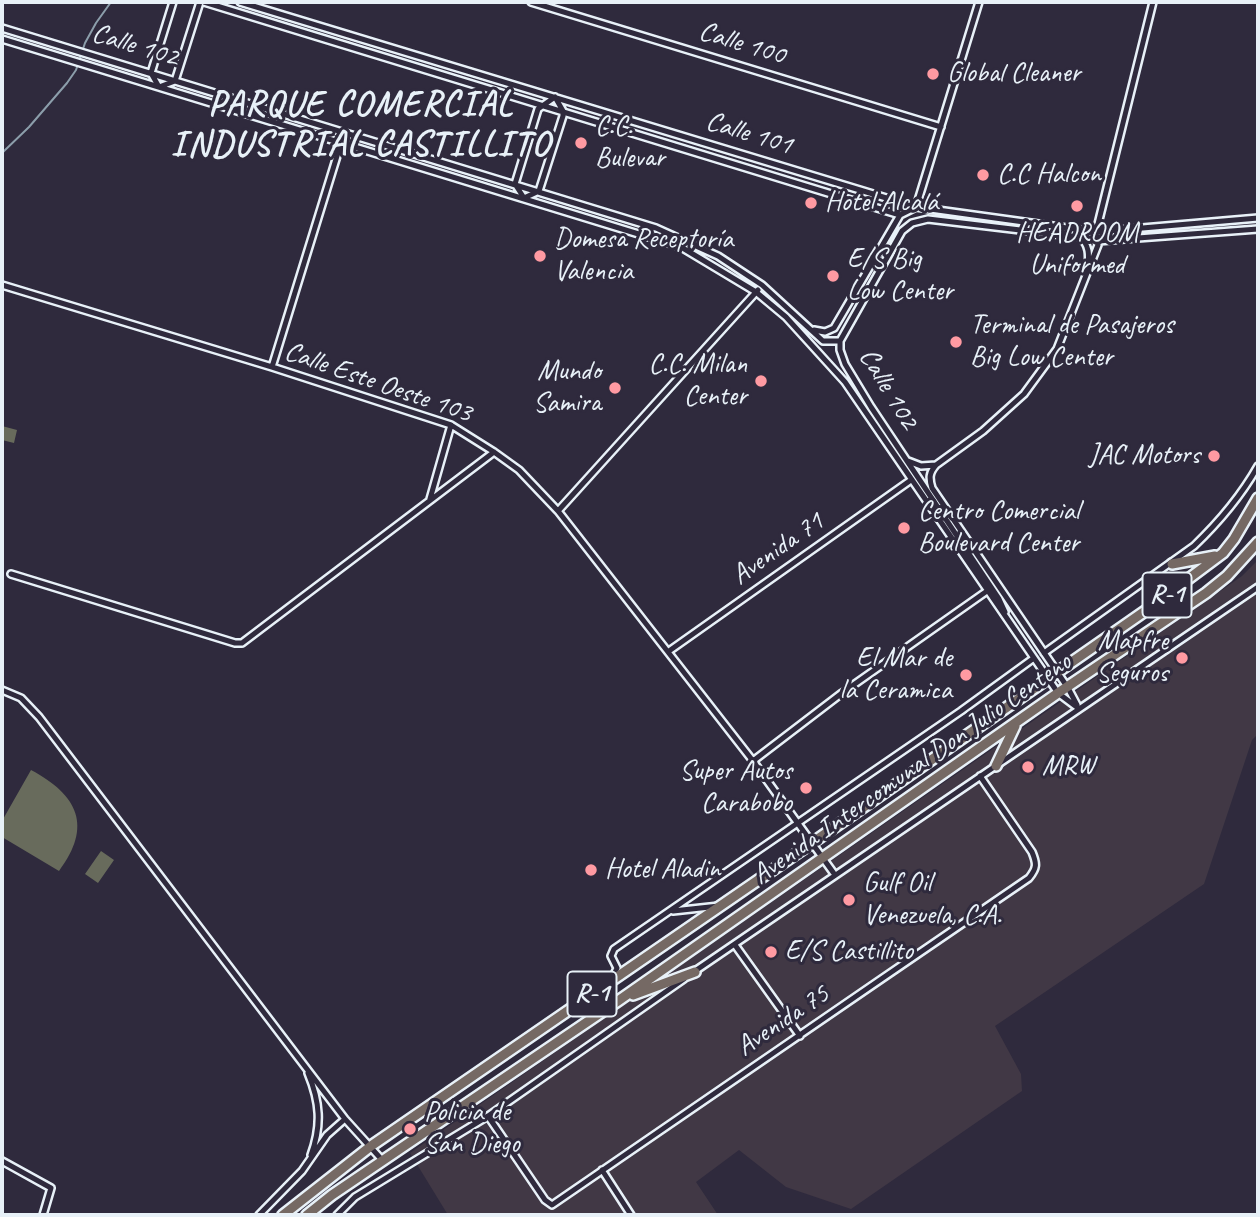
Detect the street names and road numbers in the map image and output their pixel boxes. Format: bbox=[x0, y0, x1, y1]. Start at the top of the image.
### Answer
street label: Calle 100 bbox=[695, 15, 789, 73]
street label: Calle 102 bbox=[88, 17, 182, 75]
street label: Calle 101 bbox=[702, 105, 796, 163]
street label: Calle Este Oeste 103 bbox=[280, 335, 476, 431]
street label: Calle 102 bbox=[851, 342, 925, 436]
street label: Avenida 71 bbox=[726, 505, 830, 593]
road number: R-1 bbox=[1142, 572, 1192, 618]
street label: Avenida Intercomunal Don Julio Centeno bbox=[746, 646, 1078, 892]
road number: R-1 bbox=[568, 972, 616, 1016]
street label: Avenida 75 bbox=[730, 978, 836, 1064]

